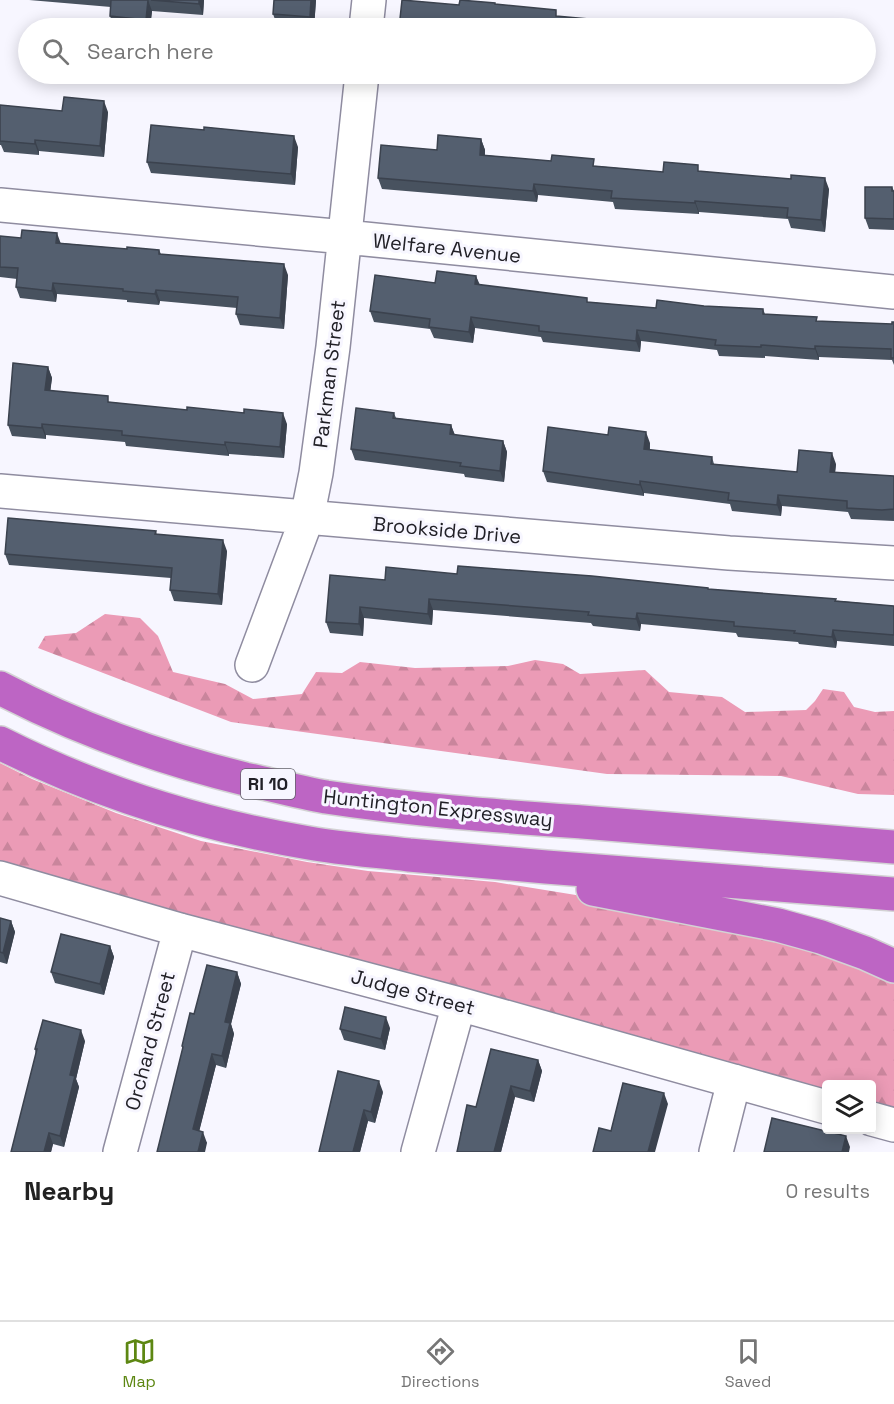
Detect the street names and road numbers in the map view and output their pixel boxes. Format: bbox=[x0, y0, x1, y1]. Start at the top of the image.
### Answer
street label: Welfare Avenue bbox=[372, 227, 522, 269]
street label: Parkman Street bbox=[307, 299, 351, 449]
street label: Brookside Drive bbox=[372, 511, 522, 549]
road number: RI 10 bbox=[241, 769, 295, 799]
street label: Huntington Expressway bbox=[322, 783, 554, 833]
street label: Judge Street bbox=[348, 963, 478, 1021]
street label: Orchard Street bbox=[119, 969, 181, 1113]

